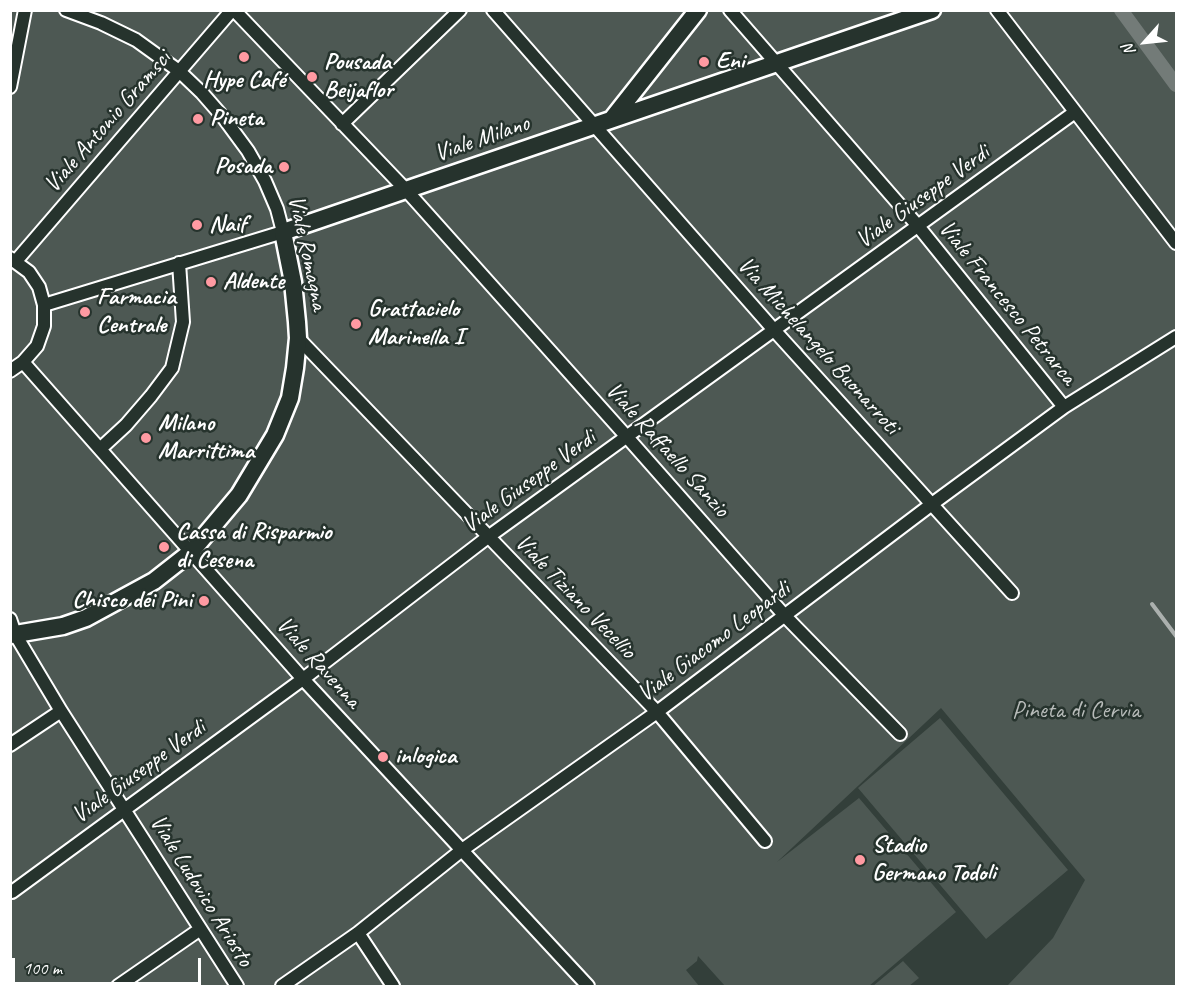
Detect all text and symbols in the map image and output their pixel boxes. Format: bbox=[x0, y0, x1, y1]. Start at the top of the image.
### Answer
north arrow bbox=[1115, 12, 1175, 72]
text: N bbox=[1118, 41, 1140, 59]
street label: Viale Antonio Gramsci bbox=[39, 45, 177, 199]
place label: Eni bbox=[716, 48, 745, 76]
place label: Pousada Beijaflor bbox=[324, 49, 393, 105]
marker: Hype Café bbox=[237, 50, 251, 64]
marker: Eni bbox=[697, 55, 711, 69]
place label: Hype Café bbox=[203, 67, 285, 95]
marker: Pousada Beijaflor bbox=[305, 70, 319, 84]
place label: Pineta bbox=[210, 105, 263, 133]
street label: Viale Milano bbox=[431, 109, 533, 169]
marker: Pineta bbox=[191, 112, 205, 126]
street label: Viale Giuseppe Verdi bbox=[851, 139, 995, 255]
place label: Posada bbox=[215, 153, 272, 181]
marker: Posada bbox=[277, 160, 291, 174]
street label: Viale Romagna bbox=[281, 193, 333, 313]
place label: Naif bbox=[209, 211, 246, 239]
street label: Viale Francesco Petrarca bbox=[932, 215, 1082, 391]
marker: Naif bbox=[190, 218, 204, 232]
street label: Via Michelangelo Buonarroti bbox=[731, 251, 905, 441]
place label: Aldente bbox=[223, 268, 284, 296]
marker: Aldente bbox=[204, 275, 218, 289]
place label: Farmacia Centrale bbox=[97, 284, 176, 340]
place label: Grattacielo Marinella I bbox=[368, 296, 463, 352]
marker: Farmacia Centrale bbox=[78, 305, 92, 319]
marker: Grattacielo Marinella I bbox=[349, 317, 363, 331]
street label: Viale Raffaello Sanzio bbox=[599, 377, 735, 523]
place label: Milano Marrittima bbox=[158, 410, 254, 466]
street label: Viale Giuseppe Verdi bbox=[457, 424, 601, 540]
marker: Milano Marrittima bbox=[139, 431, 153, 445]
place label: Cassa di Risparmio di Cesena bbox=[176, 519, 332, 575]
street label: Viale Tiziano Vecellio bbox=[508, 529, 642, 665]
marker: Cassa di Risparmio di Cesena bbox=[157, 540, 171, 554]
street label: Viale Giacomo Leopardi bbox=[632, 575, 796, 709]
place label: Chisco dei Pini bbox=[72, 587, 192, 615]
marker: Chisco dei Pini bbox=[197, 594, 211, 608]
street label: Viale Ravenna bbox=[269, 611, 367, 715]
park label: Pineta di Cervia bbox=[1012, 697, 1140, 725]
street label: Viale Giuseppe Verdi bbox=[67, 714, 211, 830]
place label: inlogica bbox=[395, 743, 457, 771]
marker: inlogica bbox=[376, 750, 390, 764]
street label: Viale Ludovico Ariosto bbox=[143, 810, 259, 972]
place label: Stadio Germano Todoli bbox=[872, 832, 995, 888]
marker: Stadio Germano Todoli bbox=[853, 853, 867, 867]
scale bar bbox=[15, 946, 204, 984]
text: 100 m bbox=[23, 957, 62, 979]

